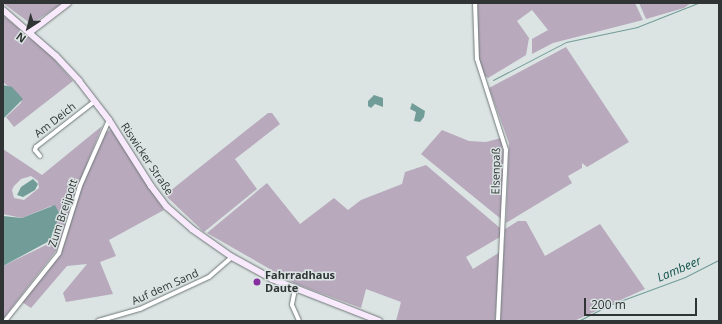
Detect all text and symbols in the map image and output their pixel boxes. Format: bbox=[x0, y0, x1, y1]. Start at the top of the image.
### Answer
north arrow bbox=[8, 8, 48, 48]
text: N bbox=[13, 29, 29, 47]
street label: Am Deich bbox=[32, 100, 78, 140]
street label: Riswicker Straße bbox=[118, 120, 176, 198]
street label: Elsenpaß bbox=[489, 148, 503, 194]
street label: Zum Breijpott bbox=[46, 177, 80, 249]
water label: Lambeer bbox=[655, 253, 703, 285]
street label: Auf dem Sand bbox=[130, 266, 200, 308]
place label: Fahrradhaus Daute bbox=[265, 269, 335, 295]
marker: Fahrradhaus Daute bbox=[252, 277, 262, 287]
scale bar bbox=[586, 290, 699, 316]
text: 200 m bbox=[591, 296, 626, 313]

